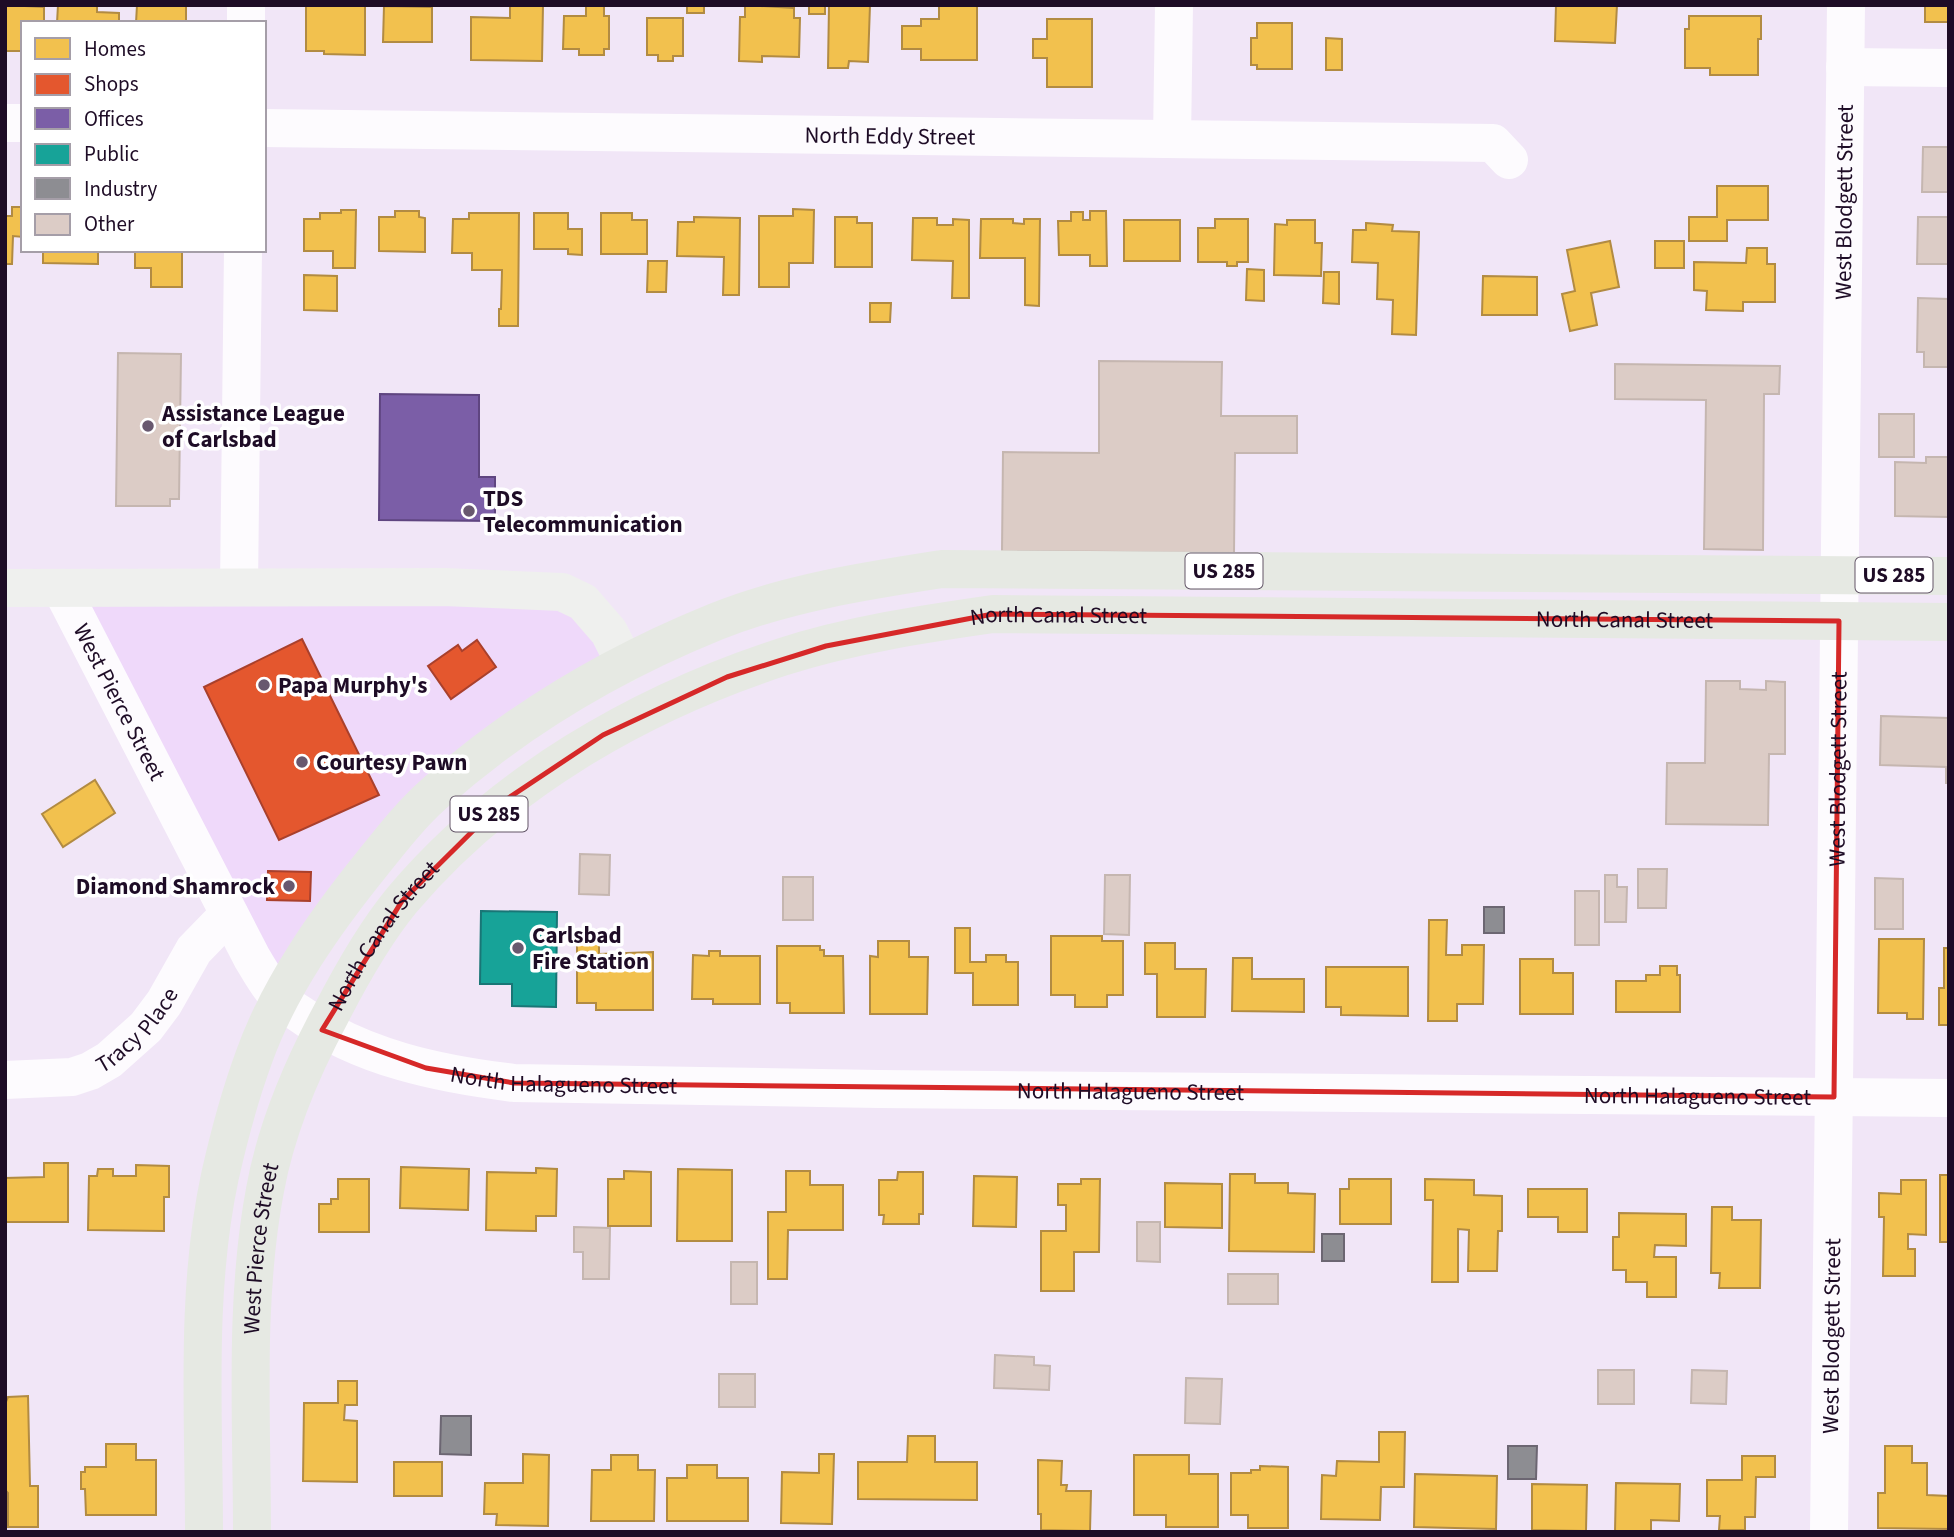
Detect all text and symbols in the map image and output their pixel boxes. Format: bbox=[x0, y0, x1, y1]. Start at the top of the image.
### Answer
legend bbox=[21, 21, 266, 252]
text: Homes bbox=[84, 34, 146, 64]
text: Shops bbox=[84, 69, 139, 99]
text: Offices bbox=[84, 104, 144, 134]
street label: West Blodgett Street bbox=[1827, 104, 1862, 300]
street label: North Eddy Street bbox=[804, 119, 976, 154]
text: Public bbox=[84, 139, 139, 169]
text: Industry bbox=[84, 174, 157, 204]
text: Other bbox=[84, 209, 135, 239]
place label: Assistance League of Carlsbad bbox=[161, 397, 345, 456]
marker: Assistance League of Carlsbad bbox=[140, 418, 156, 434]
place label: TDS Telecommunication bbox=[483, 482, 683, 541]
marker: TDS Telecommunication bbox=[461, 503, 477, 519]
road number: US 285 bbox=[1186, 554, 1262, 588]
road number: US 285 bbox=[1856, 558, 1932, 592]
street label: North Canal Street bbox=[968, 598, 1148, 634]
street label: North Canal Street bbox=[1536, 603, 1714, 637]
street label: West Pierce Street bbox=[65, 618, 174, 786]
place label: Papa Murphy's bbox=[278, 669, 427, 702]
street label: West Blodgett Street bbox=[1820, 671, 1856, 867]
marker: Papa Murphy's bbox=[256, 677, 272, 693]
place label: Courtesy Pawn bbox=[316, 746, 468, 779]
marker: Courtesy Pawn bbox=[294, 754, 310, 770]
road number: US 285 bbox=[450, 796, 528, 832]
street label: North Canal Street bbox=[319, 853, 447, 1017]
place label: Diamond Shamrock bbox=[76, 870, 275, 903]
marker: Diamond Shamrock bbox=[281, 878, 297, 894]
place label: Carlsbad Fire Station bbox=[532, 919, 649, 978]
marker: Carlsbad Fire Station bbox=[510, 940, 526, 956]
street label: Tracy Place bbox=[90, 982, 186, 1081]
street label: North Halagueno Street bbox=[448, 1058, 678, 1103]
street label: North Halagueno Street bbox=[1017, 1074, 1244, 1109]
street label: North Halagueno Street bbox=[1584, 1079, 1811, 1114]
street label: West Pierce Street bbox=[235, 1159, 287, 1335]
street label: West Blodgett Street bbox=[1814, 1238, 1849, 1434]

